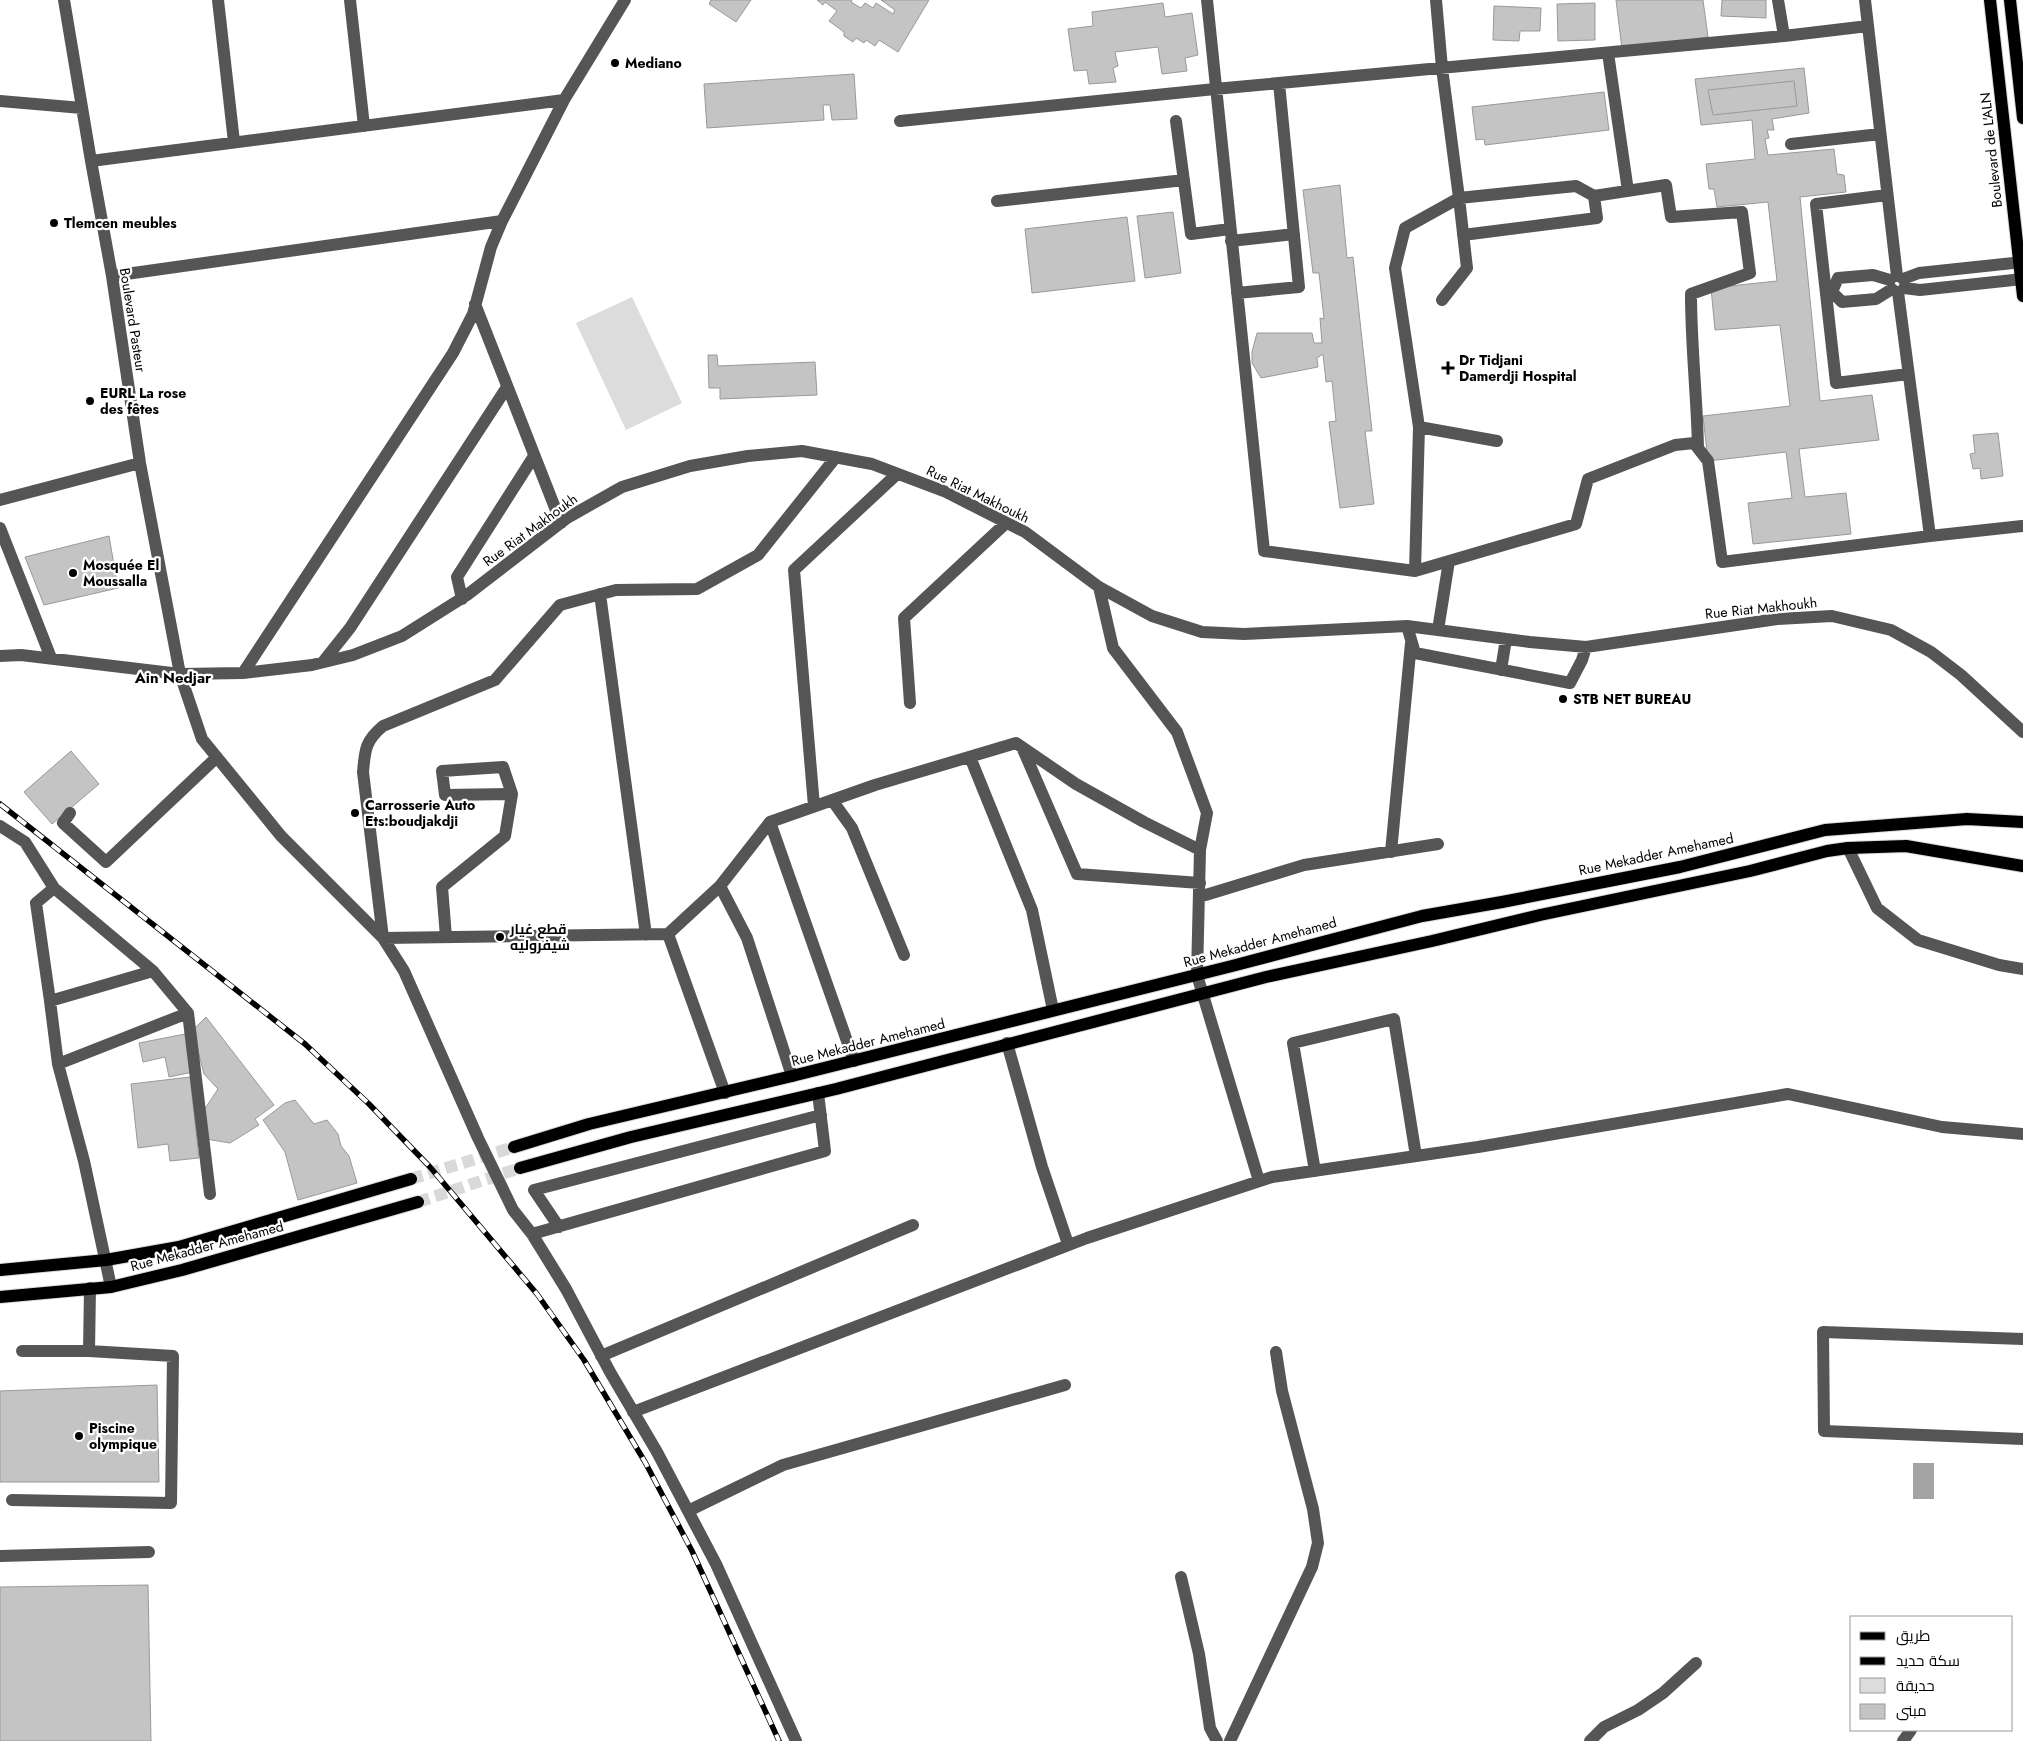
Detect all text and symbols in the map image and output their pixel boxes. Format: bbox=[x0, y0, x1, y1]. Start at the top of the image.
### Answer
place label: Mediano bbox=[625, 53, 682, 73]
marker: Mediano bbox=[609, 57, 621, 69]
street label: Boulevard de L'ALN bbox=[1975, 91, 2007, 209]
place label: Tlemcen meubles bbox=[64, 213, 177, 233]
marker: Tlemcen meubles bbox=[48, 217, 60, 229]
street label: Boulevard Pasteur bbox=[115, 266, 151, 374]
place label: Dr Tidjani Damerdji Hospital bbox=[1459, 350, 1577, 386]
marker: Dr Tidjani Damerdji Hospital bbox=[1441, 361, 1455, 375]
place label: EURL La rose des fêtes bbox=[100, 383, 186, 419]
marker: EURL La rose des fêtes bbox=[84, 395, 96, 407]
street label: Rue Riat Makhoukh bbox=[923, 460, 1033, 528]
street label: Rue Riat Makhoukh bbox=[479, 489, 581, 571]
place label: Mosquée El Moussalla bbox=[83, 555, 159, 591]
marker: Mosquée El Moussalla bbox=[67, 567, 79, 579]
street label: Rue Riat Makhoukh bbox=[1704, 592, 1818, 624]
district label: Ain Nedjar bbox=[134, 667, 212, 689]
place label: STB NET BUREAU bbox=[1573, 689, 1691, 709]
marker: STB NET BUREAU bbox=[1557, 693, 1569, 705]
place label: Carrosserie Auto Ets:boudjakdji bbox=[365, 795, 475, 831]
marker: Carrosserie Auto Ets:boudjakdji bbox=[349, 807, 361, 819]
street label: Rue Mekadder Amehamed bbox=[1577, 828, 1735, 880]
street label: Rue Mekadder Amehamed bbox=[1181, 912, 1339, 972]
place label: قطع غيار شيفروليه bbox=[509, 919, 570, 955]
marker: قطع غيار شيفروليه bbox=[494, 931, 506, 943]
street label: Rue Mekadder Amehamed bbox=[789, 1013, 947, 1071]
street label: Rue Mekadder Amehamed bbox=[128, 1216, 286, 1276]
place label: Piscine olympique bbox=[89, 1418, 157, 1454]
marker: Piscine olympique bbox=[73, 1430, 85, 1442]
legend bbox=[1850, 1616, 2013, 1731]
text: طريق bbox=[1896, 1625, 1930, 1647]
text: سكة حديد bbox=[1896, 1650, 1960, 1672]
text: حديقة bbox=[1896, 1675, 1935, 1697]
text: مبنى bbox=[1896, 1700, 1927, 1722]

